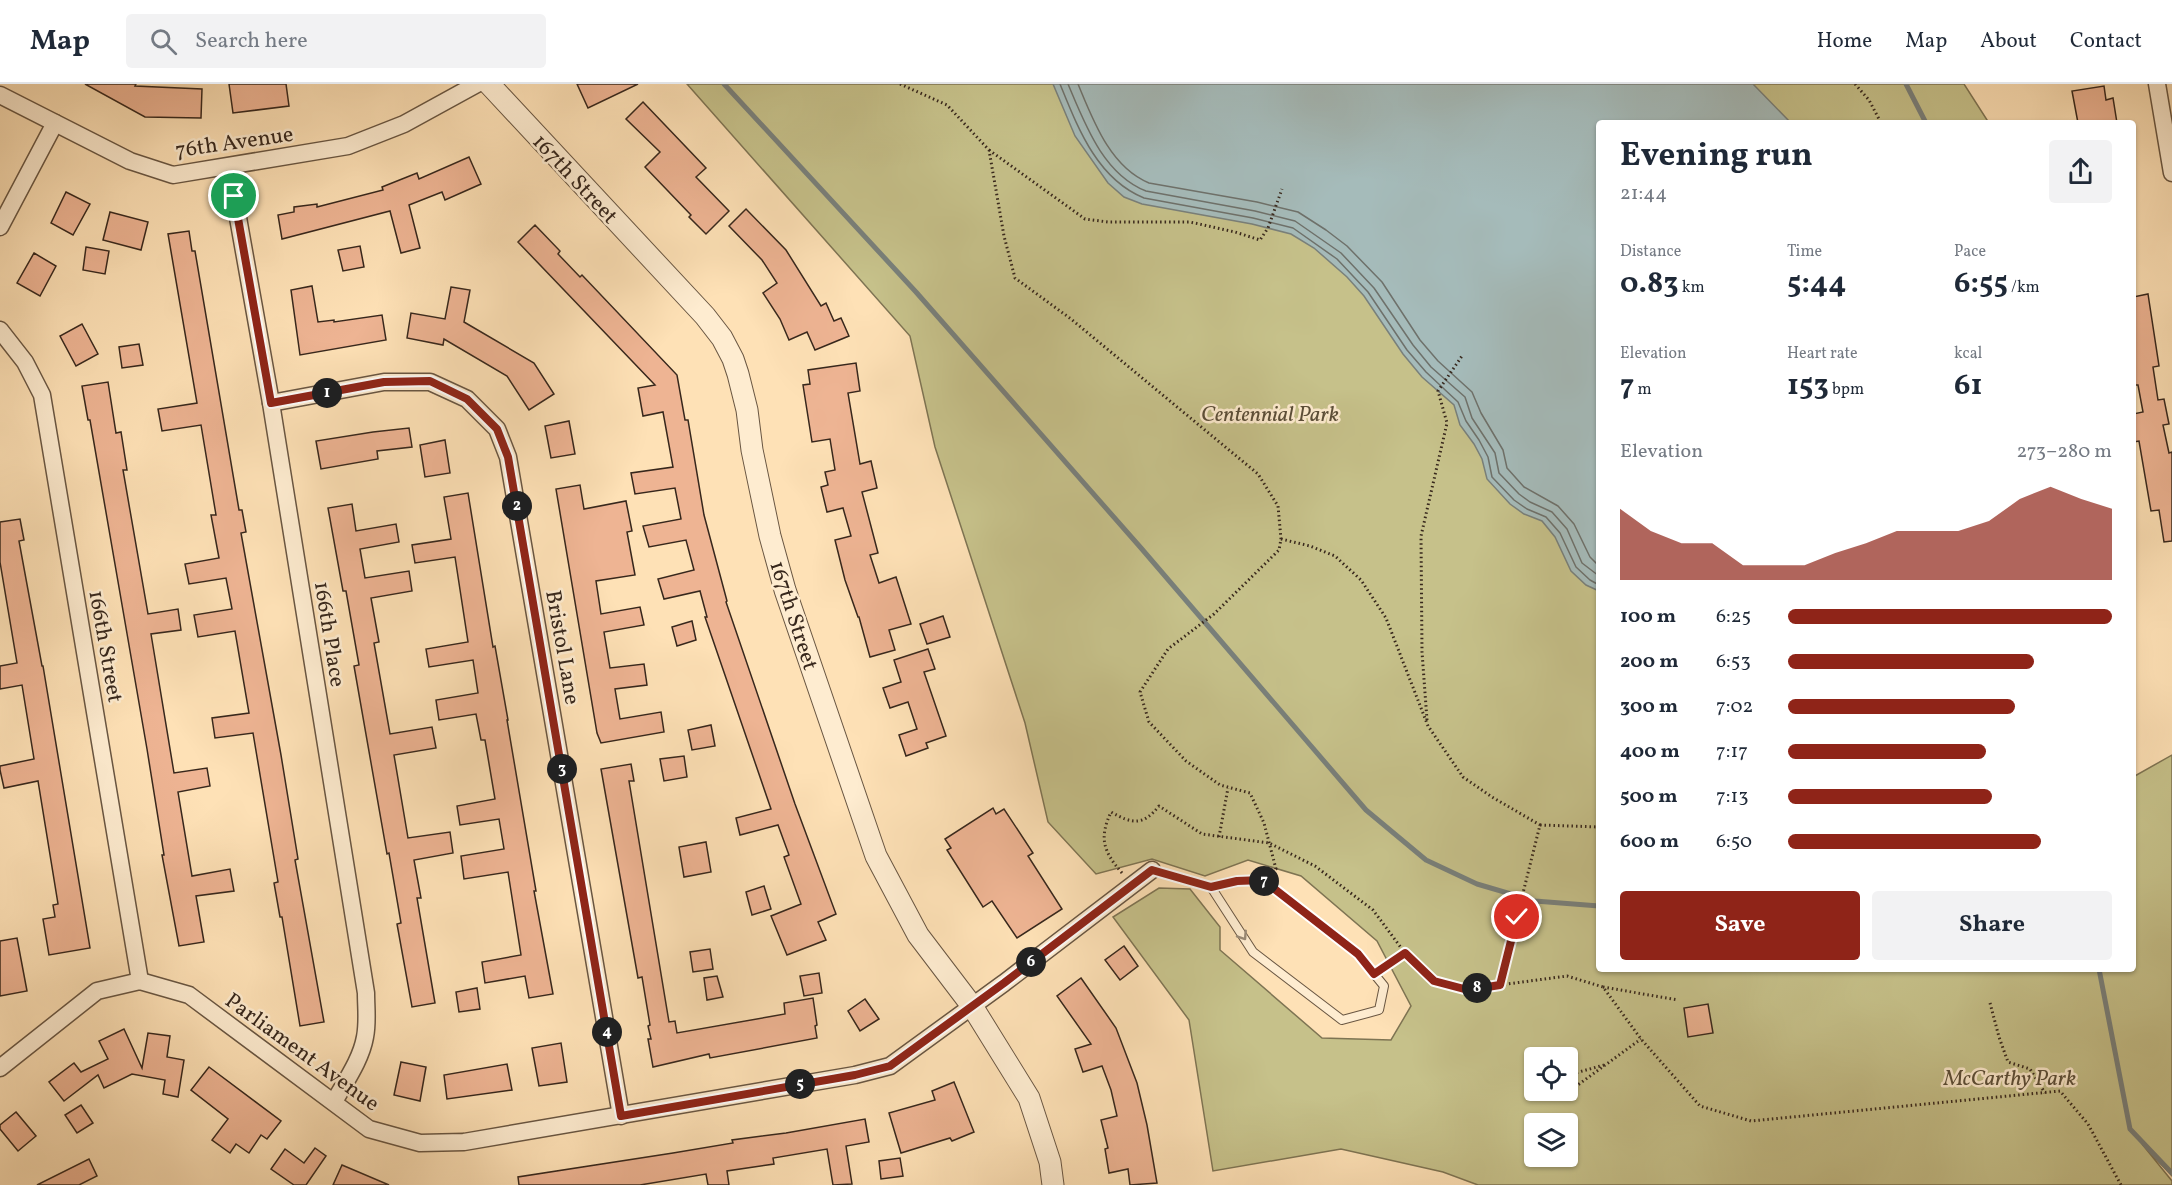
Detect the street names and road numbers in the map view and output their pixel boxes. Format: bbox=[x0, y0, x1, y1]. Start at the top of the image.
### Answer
street label: 76th Avenue bbox=[173, 120, 295, 167]
street label: 167th Street bbox=[524, 128, 624, 232]
street label: 167th Street bbox=[760, 557, 825, 675]
street label: 166th Place bbox=[305, 579, 352, 689]
street label: 166th Street bbox=[79, 588, 130, 705]
street label: Bristol Lane bbox=[536, 588, 587, 707]
street label: Parliament Avenue bbox=[218, 986, 385, 1120]

